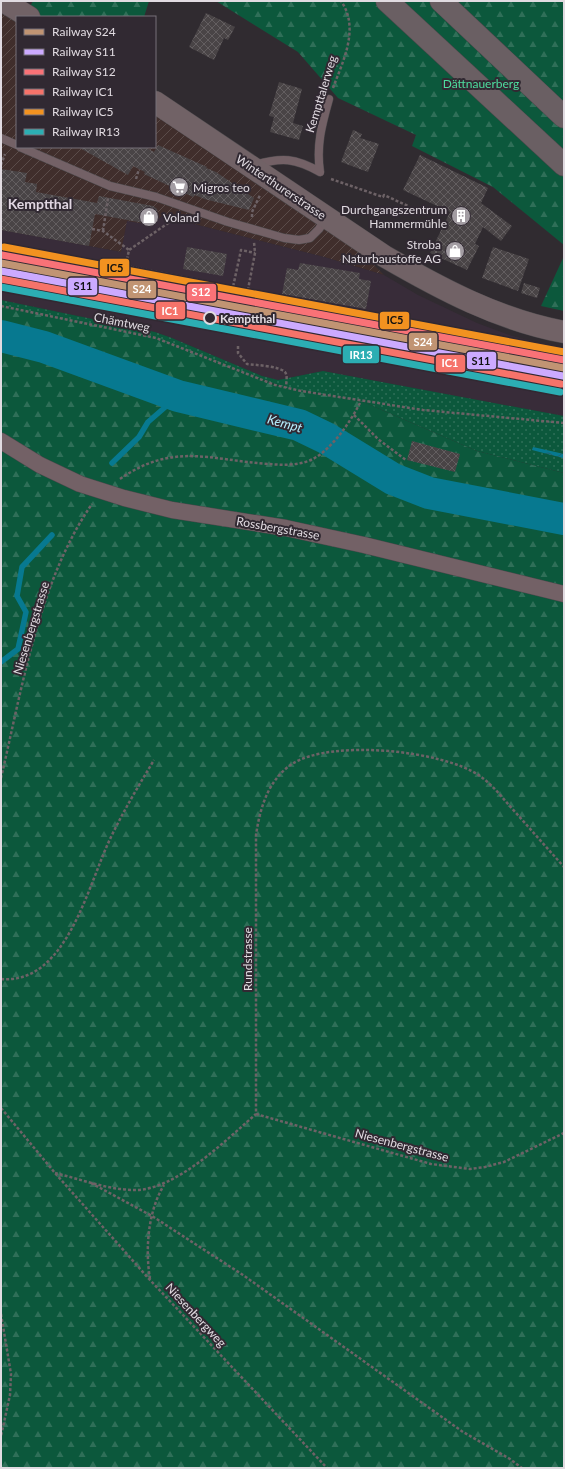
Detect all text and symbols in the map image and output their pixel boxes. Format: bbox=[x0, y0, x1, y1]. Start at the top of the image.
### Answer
legend bbox=[16, 16, 156, 148]
text: Railway S24 bbox=[52, 24, 116, 39]
text: Railway S11 bbox=[52, 44, 116, 59]
street label: Kempttalerweg bbox=[302, 54, 340, 134]
text: Railway S12 bbox=[52, 64, 116, 79]
park label: Dättnauerberg bbox=[443, 76, 519, 91]
text: Railway IC1 bbox=[52, 84, 114, 99]
text: Railway IC5 bbox=[52, 104, 114, 119]
text: Railway IR13 bbox=[52, 124, 120, 139]
street label: Winterthurerstrasse bbox=[233, 151, 329, 223]
supermarket icon: Migros teo bbox=[168, 176, 190, 198]
place label: Migros teo bbox=[193, 180, 250, 195]
district label: Kemptthal bbox=[8, 195, 72, 212]
place label: Durchgangszentrum Hammermühle bbox=[341, 202, 447, 231]
building icon: Durchgangszentrum Hammermühle bbox=[450, 205, 472, 227]
shop icon: Voland bbox=[138, 206, 160, 228]
place label: Voland bbox=[163, 210, 199, 225]
place label: Stroba Naturbaustoffe AG bbox=[342, 237, 441, 266]
shop icon: Stroba Naturbaustoffe AG bbox=[444, 240, 466, 262]
line badge: IC5 bbox=[99, 258, 130, 277]
text: IC5 bbox=[107, 261, 123, 274]
line badge: S11 bbox=[67, 277, 98, 296]
text: S11 bbox=[74, 279, 92, 292]
line badge: S24 bbox=[127, 280, 157, 299]
text: S24 bbox=[133, 282, 152, 295]
line badge: S12 bbox=[186, 283, 217, 302]
text: S12 bbox=[192, 285, 210, 298]
line badge: IC1 bbox=[155, 301, 186, 320]
text: IC1 bbox=[162, 304, 178, 317]
street label: Chämtweg bbox=[93, 309, 151, 335]
marker: Kemptthal bbox=[203, 311, 217, 325]
place label: Kemptthal bbox=[220, 311, 275, 326]
line badge: IC5 bbox=[379, 311, 410, 330]
text: IC5 bbox=[387, 313, 403, 326]
line badge: S24 bbox=[408, 332, 438, 351]
text: S24 bbox=[414, 335, 433, 348]
line badge: IR13 bbox=[342, 345, 380, 364]
text: IR13 bbox=[349, 348, 373, 361]
line badge: S11 bbox=[466, 351, 497, 370]
line badge: IC1 bbox=[435, 354, 466, 373]
text: S11 bbox=[472, 354, 490, 367]
text: IC1 bbox=[442, 356, 458, 369]
water label: Kempt bbox=[266, 410, 305, 436]
street label: Rossbergstrasse bbox=[235, 513, 321, 543]
street label: Niesenbergstrasse bbox=[10, 580, 52, 676]
street label: Rundstrasse bbox=[240, 927, 255, 991]
street label: Niesenbergstrasse bbox=[353, 1125, 451, 1165]
street label: Niesenbergweg bbox=[163, 1280, 229, 1350]

